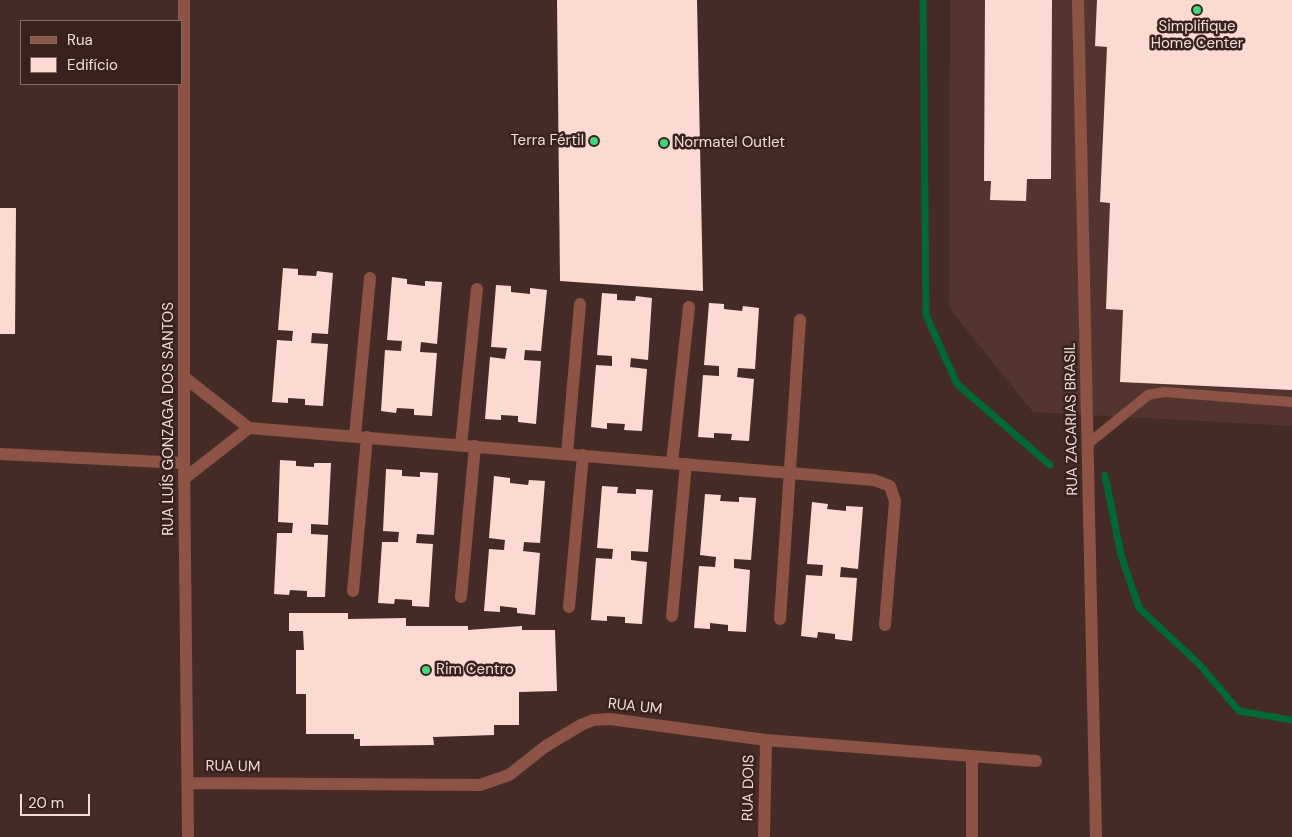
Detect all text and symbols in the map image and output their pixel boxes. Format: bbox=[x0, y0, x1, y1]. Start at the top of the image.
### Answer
marker: Simplifique Home Center bbox=[1191, 4, 1203, 16]
place label: Simplifique Home Center bbox=[1151, 18, 1243, 53]
legend bbox=[20, 20, 182, 85]
text: Rua bbox=[67, 30, 93, 50]
text: Edifício bbox=[67, 55, 118, 75]
place label: Terra Fértil bbox=[511, 132, 584, 150]
place label: Normatel Outlet bbox=[674, 134, 785, 152]
marker: Terra Fértil bbox=[588, 135, 600, 147]
marker: Normatel Outlet bbox=[658, 137, 670, 149]
street label: RUA LUÍS GONZAGA DOS SANTOS bbox=[160, 302, 178, 536]
street label: RUA ZACARIAS BRASIL bbox=[1062, 342, 1082, 496]
place label: Rim Centro bbox=[436, 661, 514, 679]
marker: Rim Centro bbox=[420, 664, 432, 676]
street label: RUA UM bbox=[607, 695, 663, 719]
street label: RUA DOIS bbox=[739, 755, 759, 821]
street label: RUA UM bbox=[206, 758, 260, 776]
scale bar bbox=[22, 784, 92, 816]
text: 20 m bbox=[28, 793, 64, 813]

